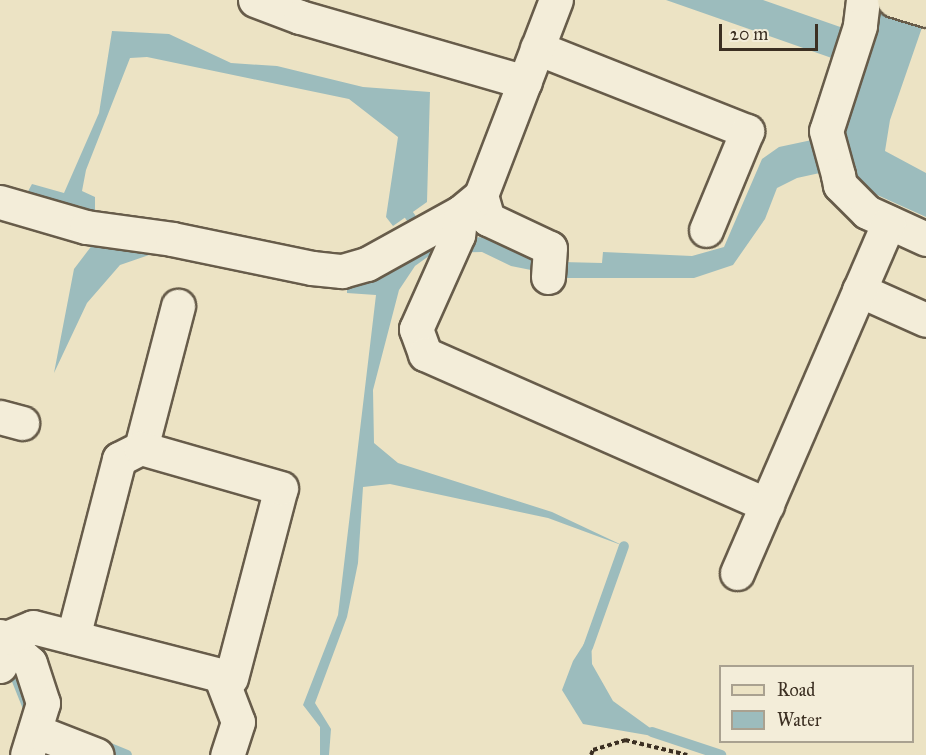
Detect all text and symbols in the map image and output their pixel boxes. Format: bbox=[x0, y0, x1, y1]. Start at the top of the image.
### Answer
scale bar bbox=[722, 12, 821, 50]
text: 20 m bbox=[730, 23, 768, 45]
legend bbox=[719, 665, 914, 743]
text: Road bbox=[777, 679, 815, 701]
text: Water bbox=[777, 709, 821, 731]

